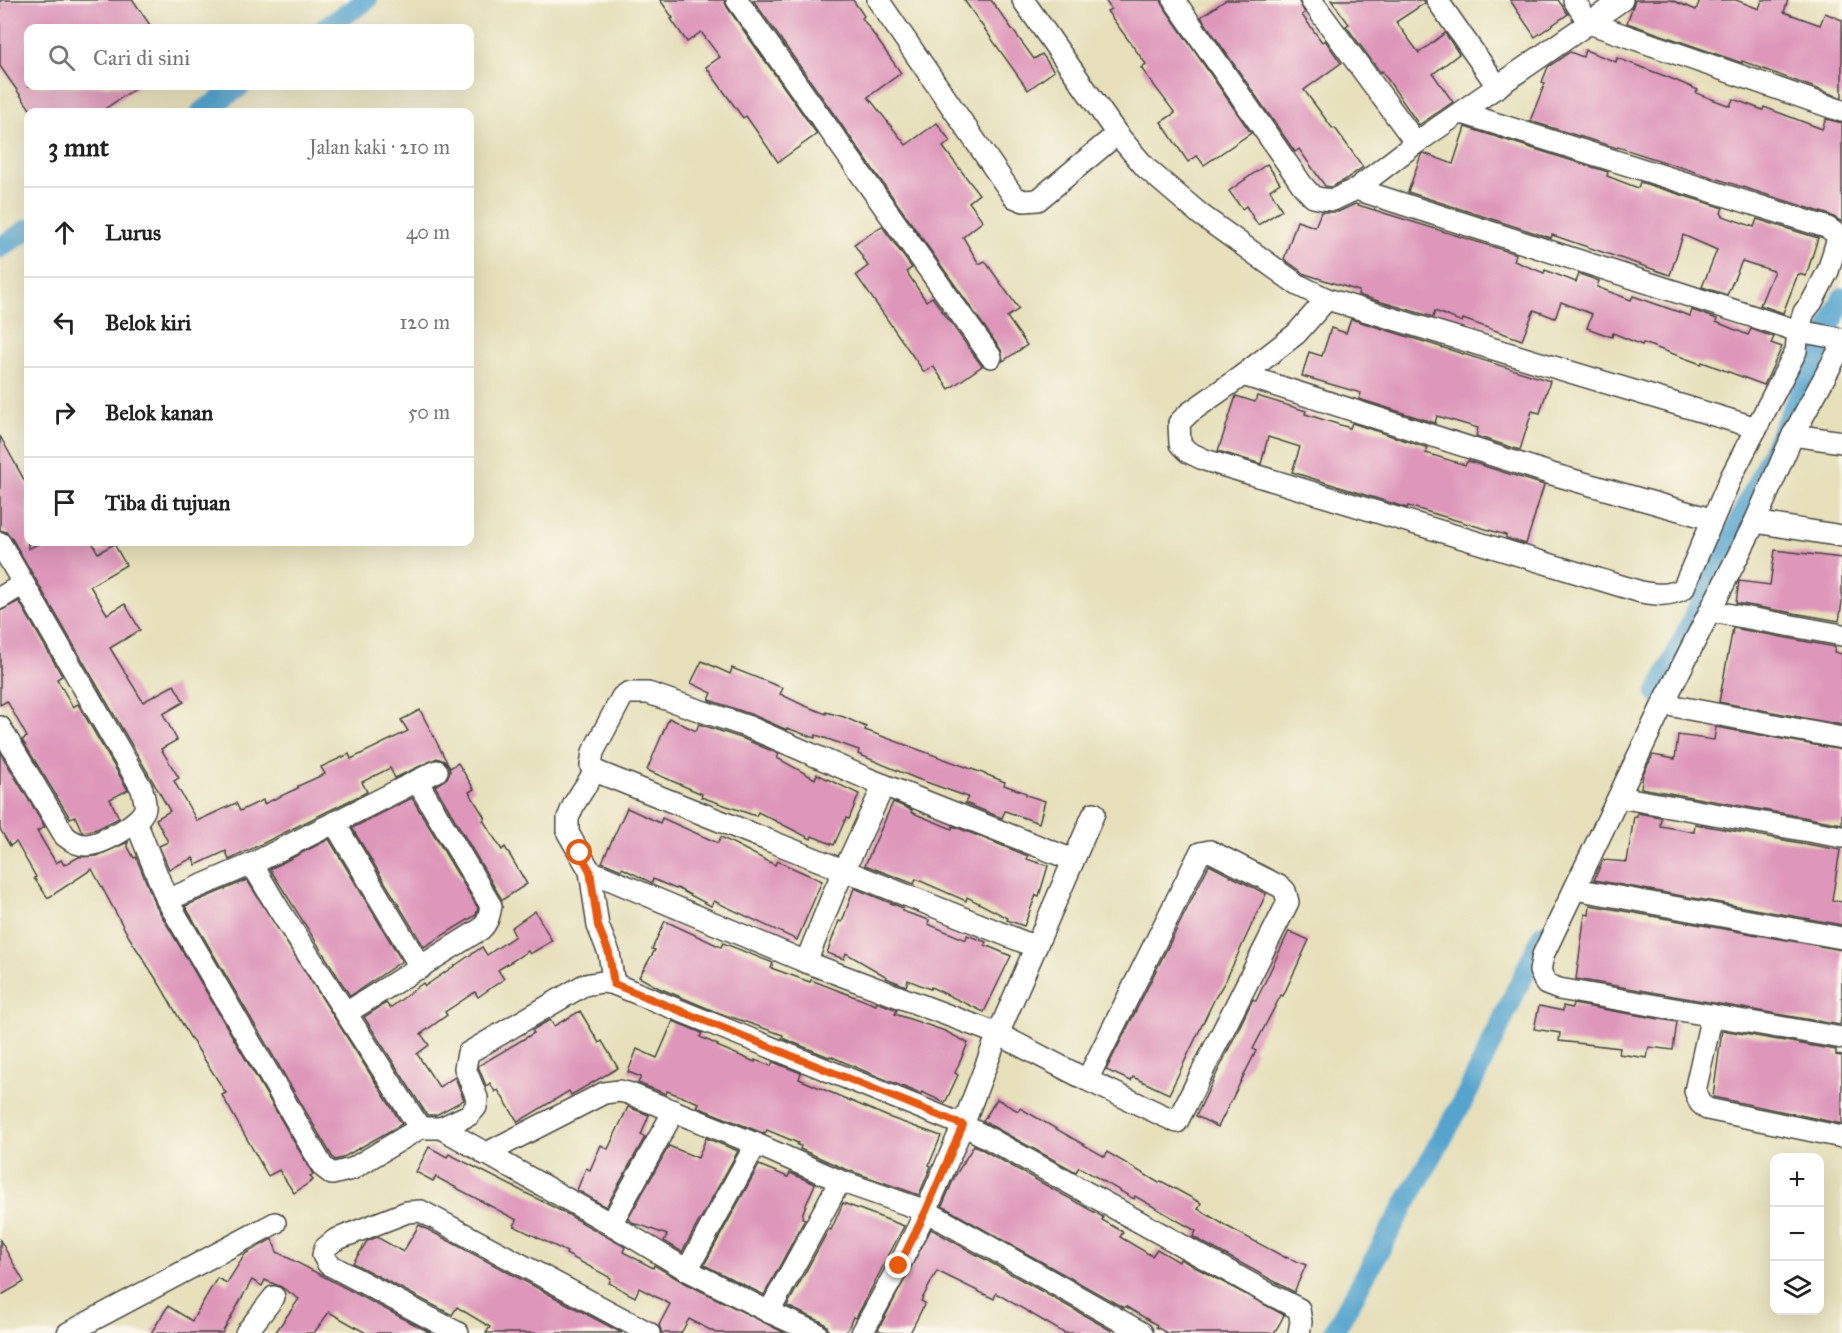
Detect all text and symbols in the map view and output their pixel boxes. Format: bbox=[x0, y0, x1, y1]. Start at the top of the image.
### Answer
search box bbox=[24, 24, 474, 90]
icon: search bbox=[45, 41, 78, 74]
text: Cari di sini bbox=[93, 44, 190, 71]
text: 3 mnt bbox=[48, 131, 109, 163]
text: Jalan kaki · 210 m bbox=[309, 135, 450, 159]
icon: ahead bbox=[48, 216, 81, 249]
text: Lurus bbox=[105, 219, 161, 246]
text: 40 m bbox=[406, 220, 450, 244]
icon: left bbox=[48, 306, 81, 339]
text: Belok kiri bbox=[105, 309, 191, 336]
text: 120 m bbox=[399, 310, 450, 334]
icon: right bbox=[48, 396, 81, 429]
text: Belok kanan bbox=[105, 399, 213, 426]
text: 50 m bbox=[408, 400, 450, 424]
icon: arrive bbox=[48, 486, 81, 519]
text: Tiba di tujuan bbox=[105, 489, 230, 516]
route start bbox=[566, 839, 592, 865]
map controls bbox=[1770, 1153, 1824, 1315]
button: + bbox=[1770, 1153, 1824, 1207]
button: − bbox=[1770, 1207, 1824, 1261]
route end bbox=[885, 1252, 911, 1278]
button: layers bbox=[1770, 1261, 1824, 1315]

